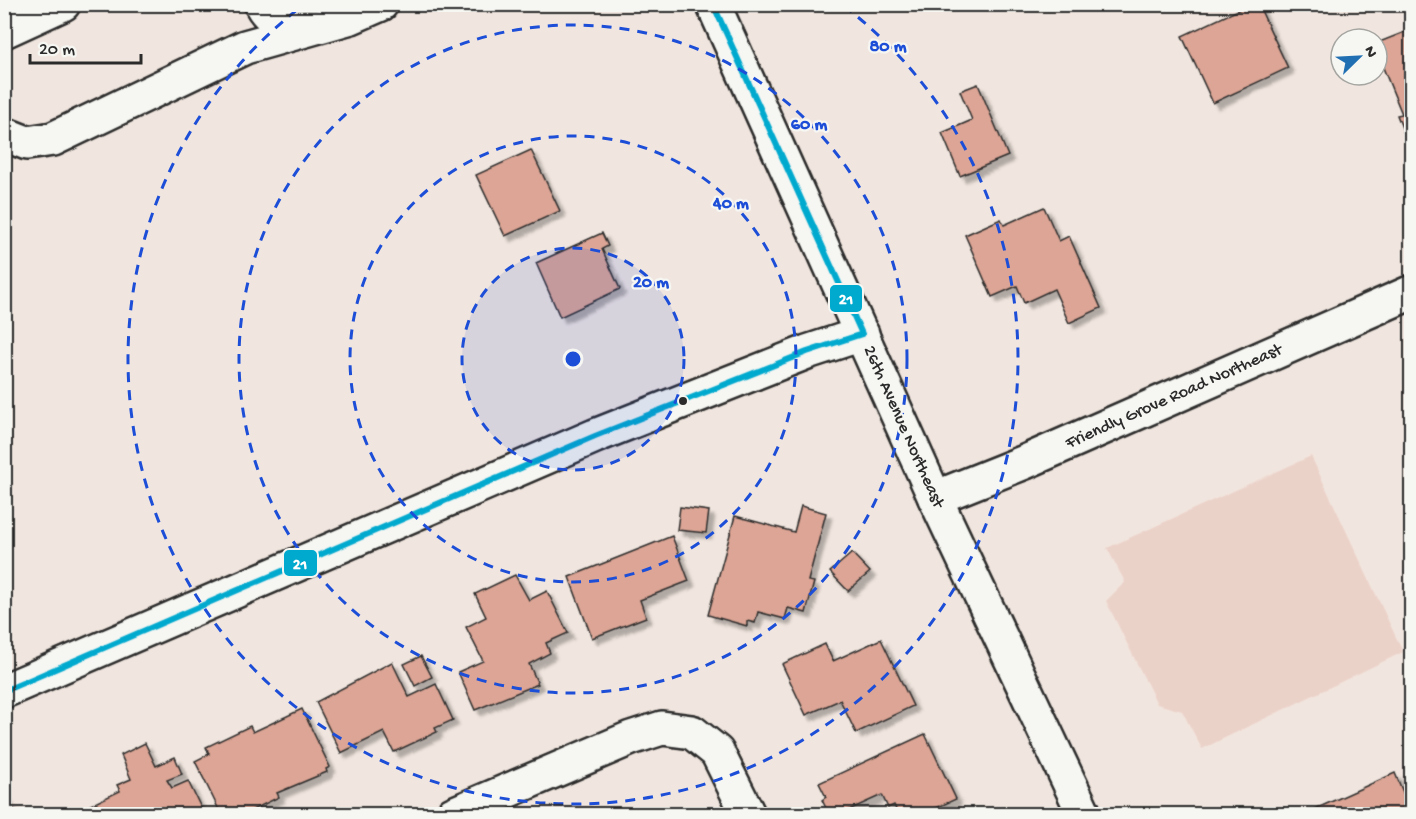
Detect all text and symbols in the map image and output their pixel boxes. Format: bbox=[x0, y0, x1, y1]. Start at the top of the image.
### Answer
scale bar bbox=[30, 27, 141, 65]
north arrow bbox=[1329, 27, 1389, 87]
text: 80 m bbox=[869, 37, 907, 58]
text: 20 m bbox=[39, 40, 75, 61]
text: N bbox=[1359, 44, 1381, 61]
text: 60 m bbox=[791, 115, 827, 136]
text: 40 m bbox=[712, 194, 749, 215]
text: 20 m bbox=[633, 273, 669, 294]
line badge: 21 bbox=[829, 284, 863, 313]
text: 21 bbox=[839, 292, 853, 311]
street label: Friendly Grove Road Northeast bbox=[1062, 339, 1287, 455]
street label: 26th Avenue Northeast bbox=[858, 343, 949, 513]
centre of rings bbox=[563, 349, 583, 369]
unlabelled marker bbox=[677, 395, 689, 407]
line badge: 21 bbox=[283, 549, 318, 577]
text: 21 bbox=[293, 557, 307, 576]

